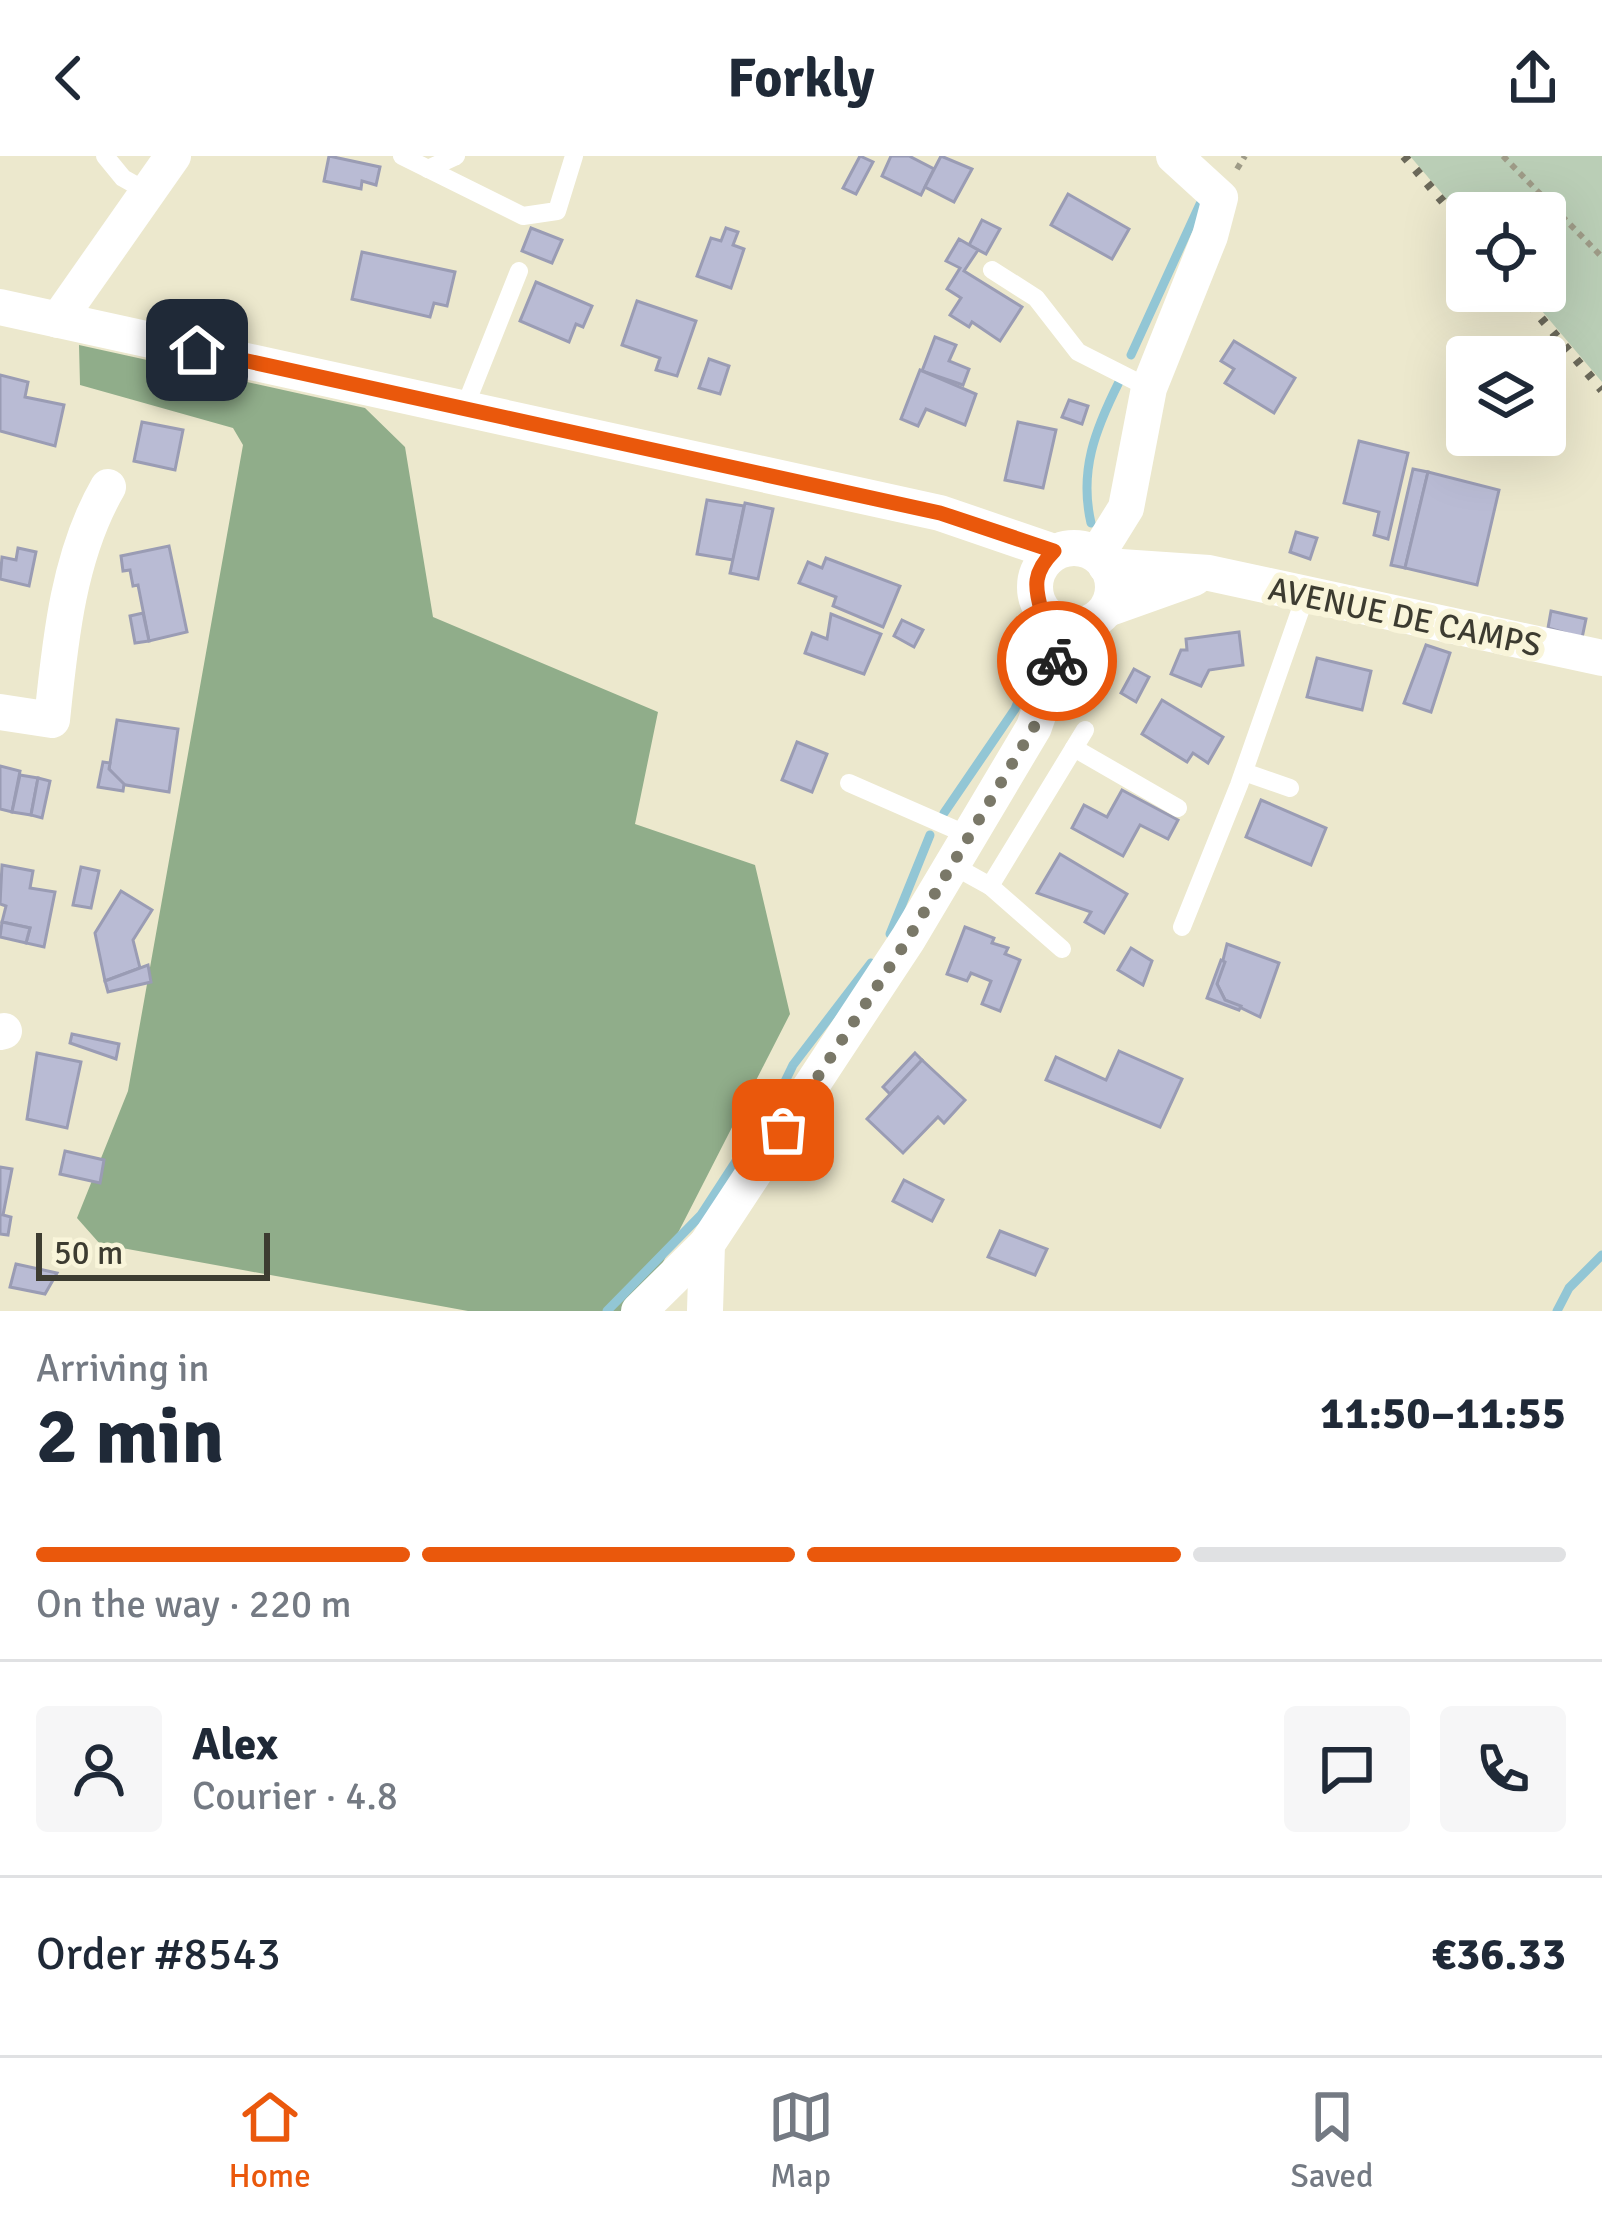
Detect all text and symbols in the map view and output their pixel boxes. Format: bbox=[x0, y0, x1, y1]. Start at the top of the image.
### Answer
icon: back bbox=[36, 45, 102, 111]
text: Forkly bbox=[727, 45, 875, 112]
icon: share bbox=[1500, 45, 1566, 111]
map controls bbox=[1446, 192, 1566, 456]
button: locate bbox=[1446, 192, 1566, 312]
pin bbox=[146, 299, 248, 401]
icon: home bbox=[164, 317, 230, 383]
button: layers bbox=[1446, 336, 1566, 456]
street label: AVENUE DE CAMPS bbox=[1265, 569, 1545, 666]
courier bbox=[997, 601, 1117, 721]
icon: bike bbox=[1024, 628, 1090, 694]
pin bbox=[732, 1079, 834, 1181]
icon: bag bbox=[750, 1097, 816, 1163]
scale bar bbox=[36, 1227, 270, 1280]
text: 50 m bbox=[54, 1233, 123, 1274]
text: Arriving in bbox=[36, 1344, 210, 1392]
text: 11:50–11:55 bbox=[1320, 1386, 1566, 1441]
text: 2 min bbox=[36, 1389, 224, 1485]
text: On the way · 220 m bbox=[36, 1580, 352, 1628]
button: person bbox=[36, 1706, 162, 1832]
button: chat bbox=[1284, 1706, 1410, 1832]
button: phone bbox=[1440, 1706, 1566, 1832]
text: Alex bbox=[192, 1717, 278, 1772]
text: Courier · 4.8 bbox=[192, 1772, 398, 1820]
text: Order #8543 bbox=[36, 1927, 281, 1982]
text: €36.33 bbox=[1432, 1927, 1566, 1982]
tab: Home bbox=[228, 2084, 311, 2197]
tab: Map bbox=[768, 2084, 834, 2197]
tab: Saved bbox=[1290, 2084, 1374, 2197]

